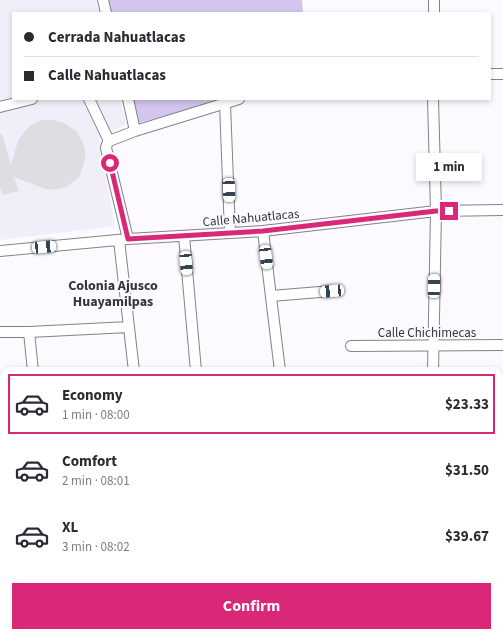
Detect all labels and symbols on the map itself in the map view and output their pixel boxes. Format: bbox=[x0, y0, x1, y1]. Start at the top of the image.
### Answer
callout: 1 min bbox=[416, 153, 482, 181]
route start bbox=[101, 154, 119, 172]
car bbox=[223, 178, 235, 202]
route end bbox=[440, 202, 458, 220]
street label: Calle Nahuatlacas bbox=[202, 205, 301, 231]
car bbox=[32, 240, 56, 254]
car bbox=[259, 244, 273, 270]
car bbox=[179, 251, 193, 275]
car bbox=[428, 274, 440, 298]
district label: Colonia Ajusco Huayamilpas bbox=[68, 276, 158, 312]
car bbox=[320, 284, 344, 298]
street label: Calle Chichimecas bbox=[378, 324, 477, 342]

